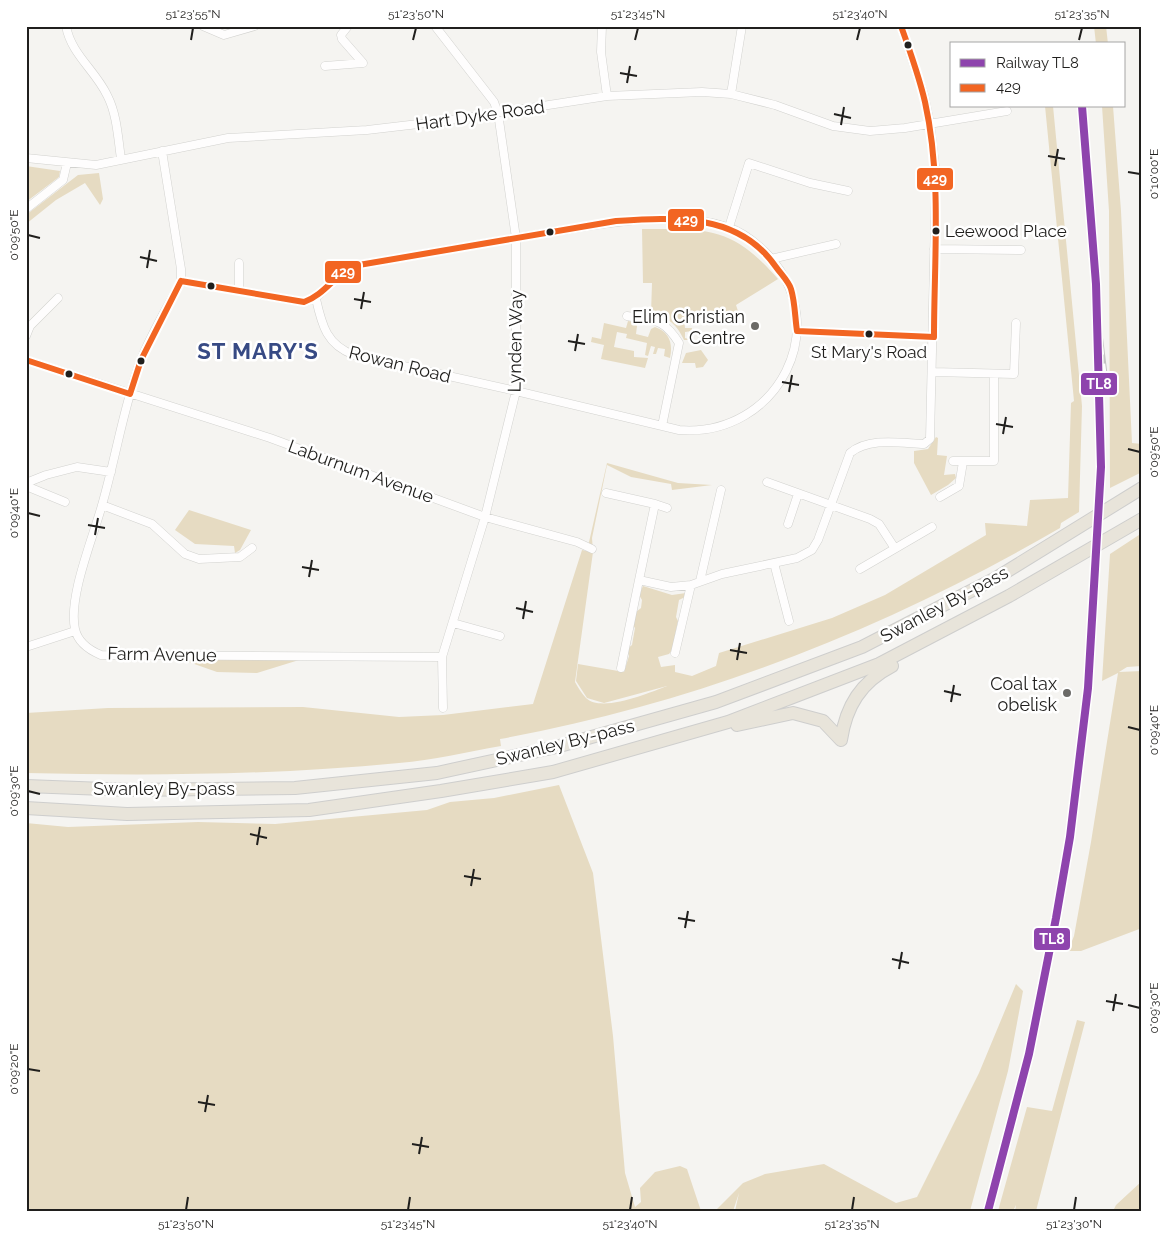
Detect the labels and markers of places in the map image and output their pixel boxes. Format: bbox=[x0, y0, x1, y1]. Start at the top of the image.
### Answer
unlabelled marker bbox=[903, 40, 913, 50]
place label: Leewood Place bbox=[945, 221, 1067, 241]
marker: Leewood Place bbox=[931, 226, 941, 236]
unlabelled marker bbox=[545, 227, 555, 237]
unlabelled marker bbox=[206, 281, 216, 291]
place label: Elim Christian Centre bbox=[632, 306, 745, 348]
marker: Elim Christian Centre bbox=[749, 320, 761, 332]
marker: St Mary's Road bbox=[864, 329, 874, 339]
place label: St Mary's Road bbox=[811, 342, 927, 362]
unlabelled marker bbox=[136, 356, 146, 366]
unlabelled marker bbox=[64, 369, 74, 379]
place label: Coal tax obelisk bbox=[990, 673, 1057, 715]
marker: Coal tax obelisk bbox=[1061, 687, 1073, 699]

